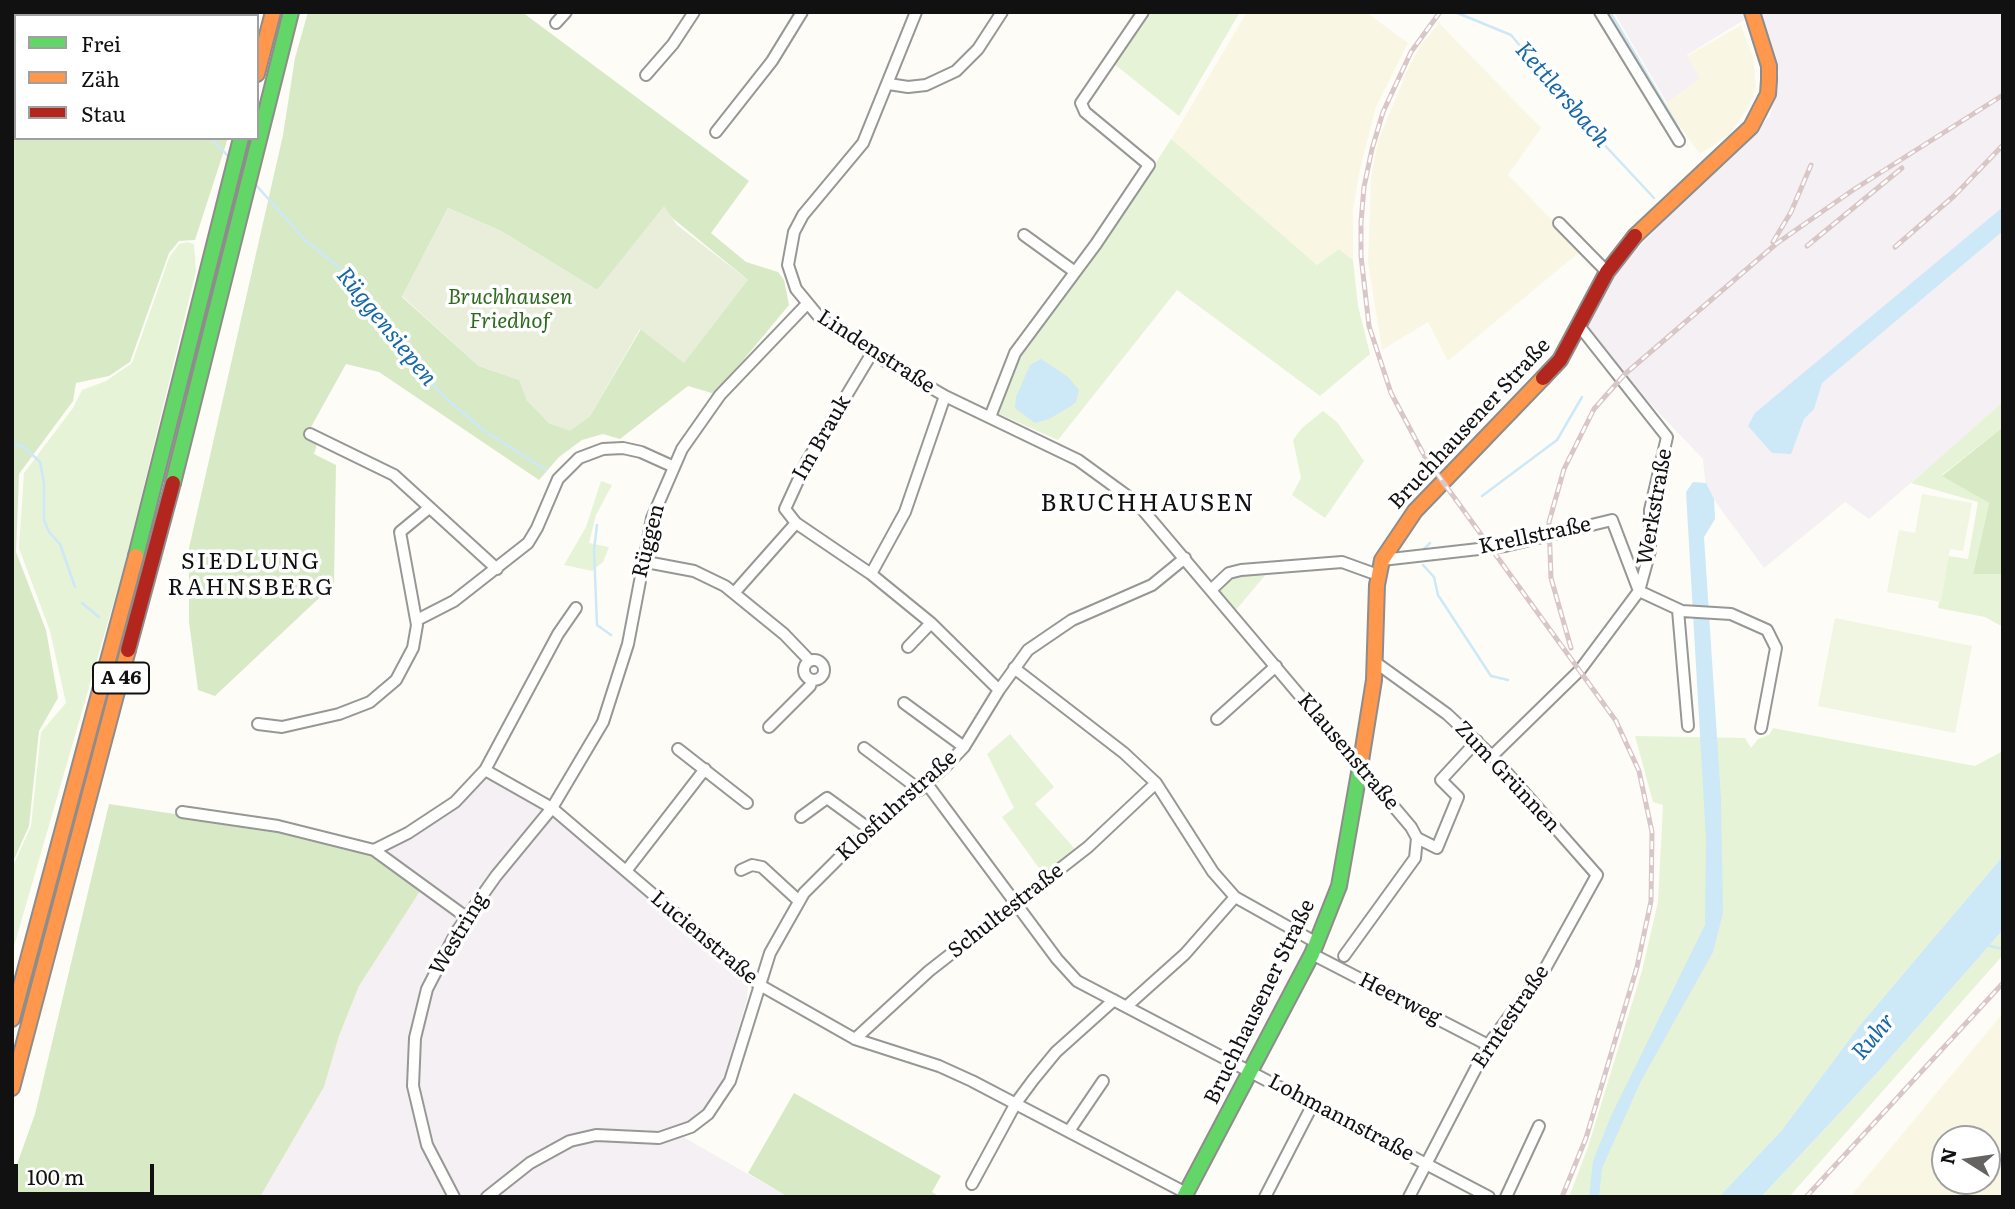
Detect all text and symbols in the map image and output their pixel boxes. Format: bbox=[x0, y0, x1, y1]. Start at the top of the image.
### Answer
legend bbox=[14, 14, 259, 140]
text: Frei bbox=[81, 27, 121, 58]
water label: Kettlersbach bbox=[1509, 37, 1615, 153]
text: Zäh bbox=[81, 62, 120, 93]
text: Stau bbox=[81, 97, 126, 128]
water label: Rüggensiepen bbox=[330, 262, 442, 392]
park label: Bruchhausen Friedhof bbox=[447, 285, 573, 335]
street label: Lindenstraße bbox=[813, 305, 939, 399]
street label: Bruchhausener Straße bbox=[1384, 333, 1556, 515]
street label: Im Brauk bbox=[788, 391, 856, 485]
street label: Werkstraße bbox=[1632, 447, 1678, 567]
district label: BRUCHHAUSEN bbox=[1042, 490, 1254, 518]
street label: Rüggen bbox=[628, 501, 670, 581]
street label: Krellstraße bbox=[1477, 512, 1593, 560]
district label: SIEDLUNG RAHNSBERG bbox=[169, 548, 333, 602]
road number: A 46 bbox=[93, 663, 149, 694]
street label: Klausenstraße bbox=[1292, 689, 1404, 815]
street label: Zum Grünnen bbox=[1449, 716, 1565, 838]
street label: Klosfuhrstraße bbox=[832, 745, 962, 867]
street label: Schultestraße bbox=[943, 858, 1069, 964]
street label: Lucienstraße bbox=[645, 886, 763, 990]
street label: Westring bbox=[425, 888, 493, 980]
street label: Bruchhausener Straße bbox=[1199, 895, 1321, 1109]
street label: Erntestraße bbox=[1467, 961, 1555, 1073]
street label: Heerweg bbox=[1354, 968, 1446, 1030]
water label: Ruhr bbox=[1847, 1008, 1901, 1066]
street label: Lohmannstraße bbox=[1264, 1069, 1418, 1167]
north arrow bbox=[1931, 1125, 2001, 1195]
text: N bbox=[1932, 1145, 1963, 1167]
scale bar bbox=[18, 1150, 158, 1194]
text: 100 m bbox=[27, 1160, 84, 1191]

